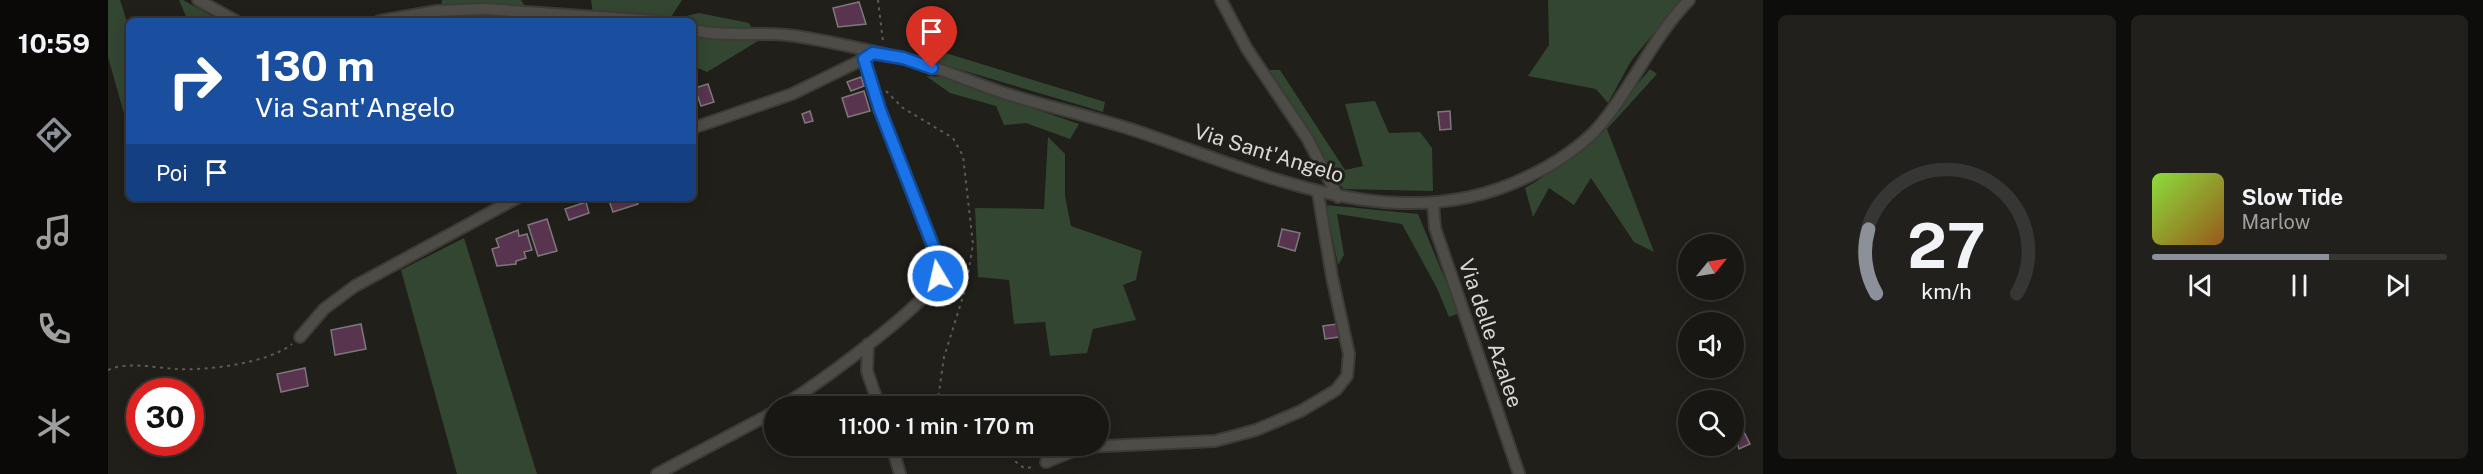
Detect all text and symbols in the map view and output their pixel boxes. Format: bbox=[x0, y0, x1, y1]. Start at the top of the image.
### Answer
pin bbox=[906, 6, 957, 68]
icon: arrive bbox=[915, 15, 948, 48]
text: 10:59 bbox=[18, 27, 90, 59]
text: 130 m bbox=[255, 41, 375, 90]
icon: right bbox=[156, 42, 234, 120]
text: Via Sant'Angelo bbox=[255, 91, 455, 123]
icon: directions bbox=[33, 114, 75, 156]
street label: Via Sant'Angelo bbox=[1191, 118, 1347, 188]
icon: arrive bbox=[200, 156, 233, 189]
text: Poi bbox=[156, 160, 188, 186]
text: Slow Tide bbox=[2242, 184, 2343, 210]
text: 27 bbox=[1907, 209, 1986, 282]
text: Marlow bbox=[2242, 210, 2310, 234]
icon: music bbox=[33, 211, 75, 253]
north arrow bbox=[1678, 234, 1744, 300]
map controls bbox=[1678, 234, 1744, 456]
position arrow bbox=[906, 244, 970, 308]
street label: Via delle Azalee bbox=[1454, 255, 1528, 411]
icon: previous bbox=[2184, 269, 2217, 302]
icon: pause bbox=[2283, 269, 2316, 302]
icon: next bbox=[2381, 269, 2414, 302]
text: km/h bbox=[1922, 279, 1972, 304]
icon: phone bbox=[33, 308, 75, 350]
button: sound bbox=[1678, 312, 1744, 378]
speed limit sign: 30 bbox=[126, 378, 204, 456]
button: search bbox=[1678, 390, 1744, 456]
icon: climate bbox=[33, 405, 75, 447]
text: 11:00 · 1 min · 170 m bbox=[839, 413, 1034, 439]

